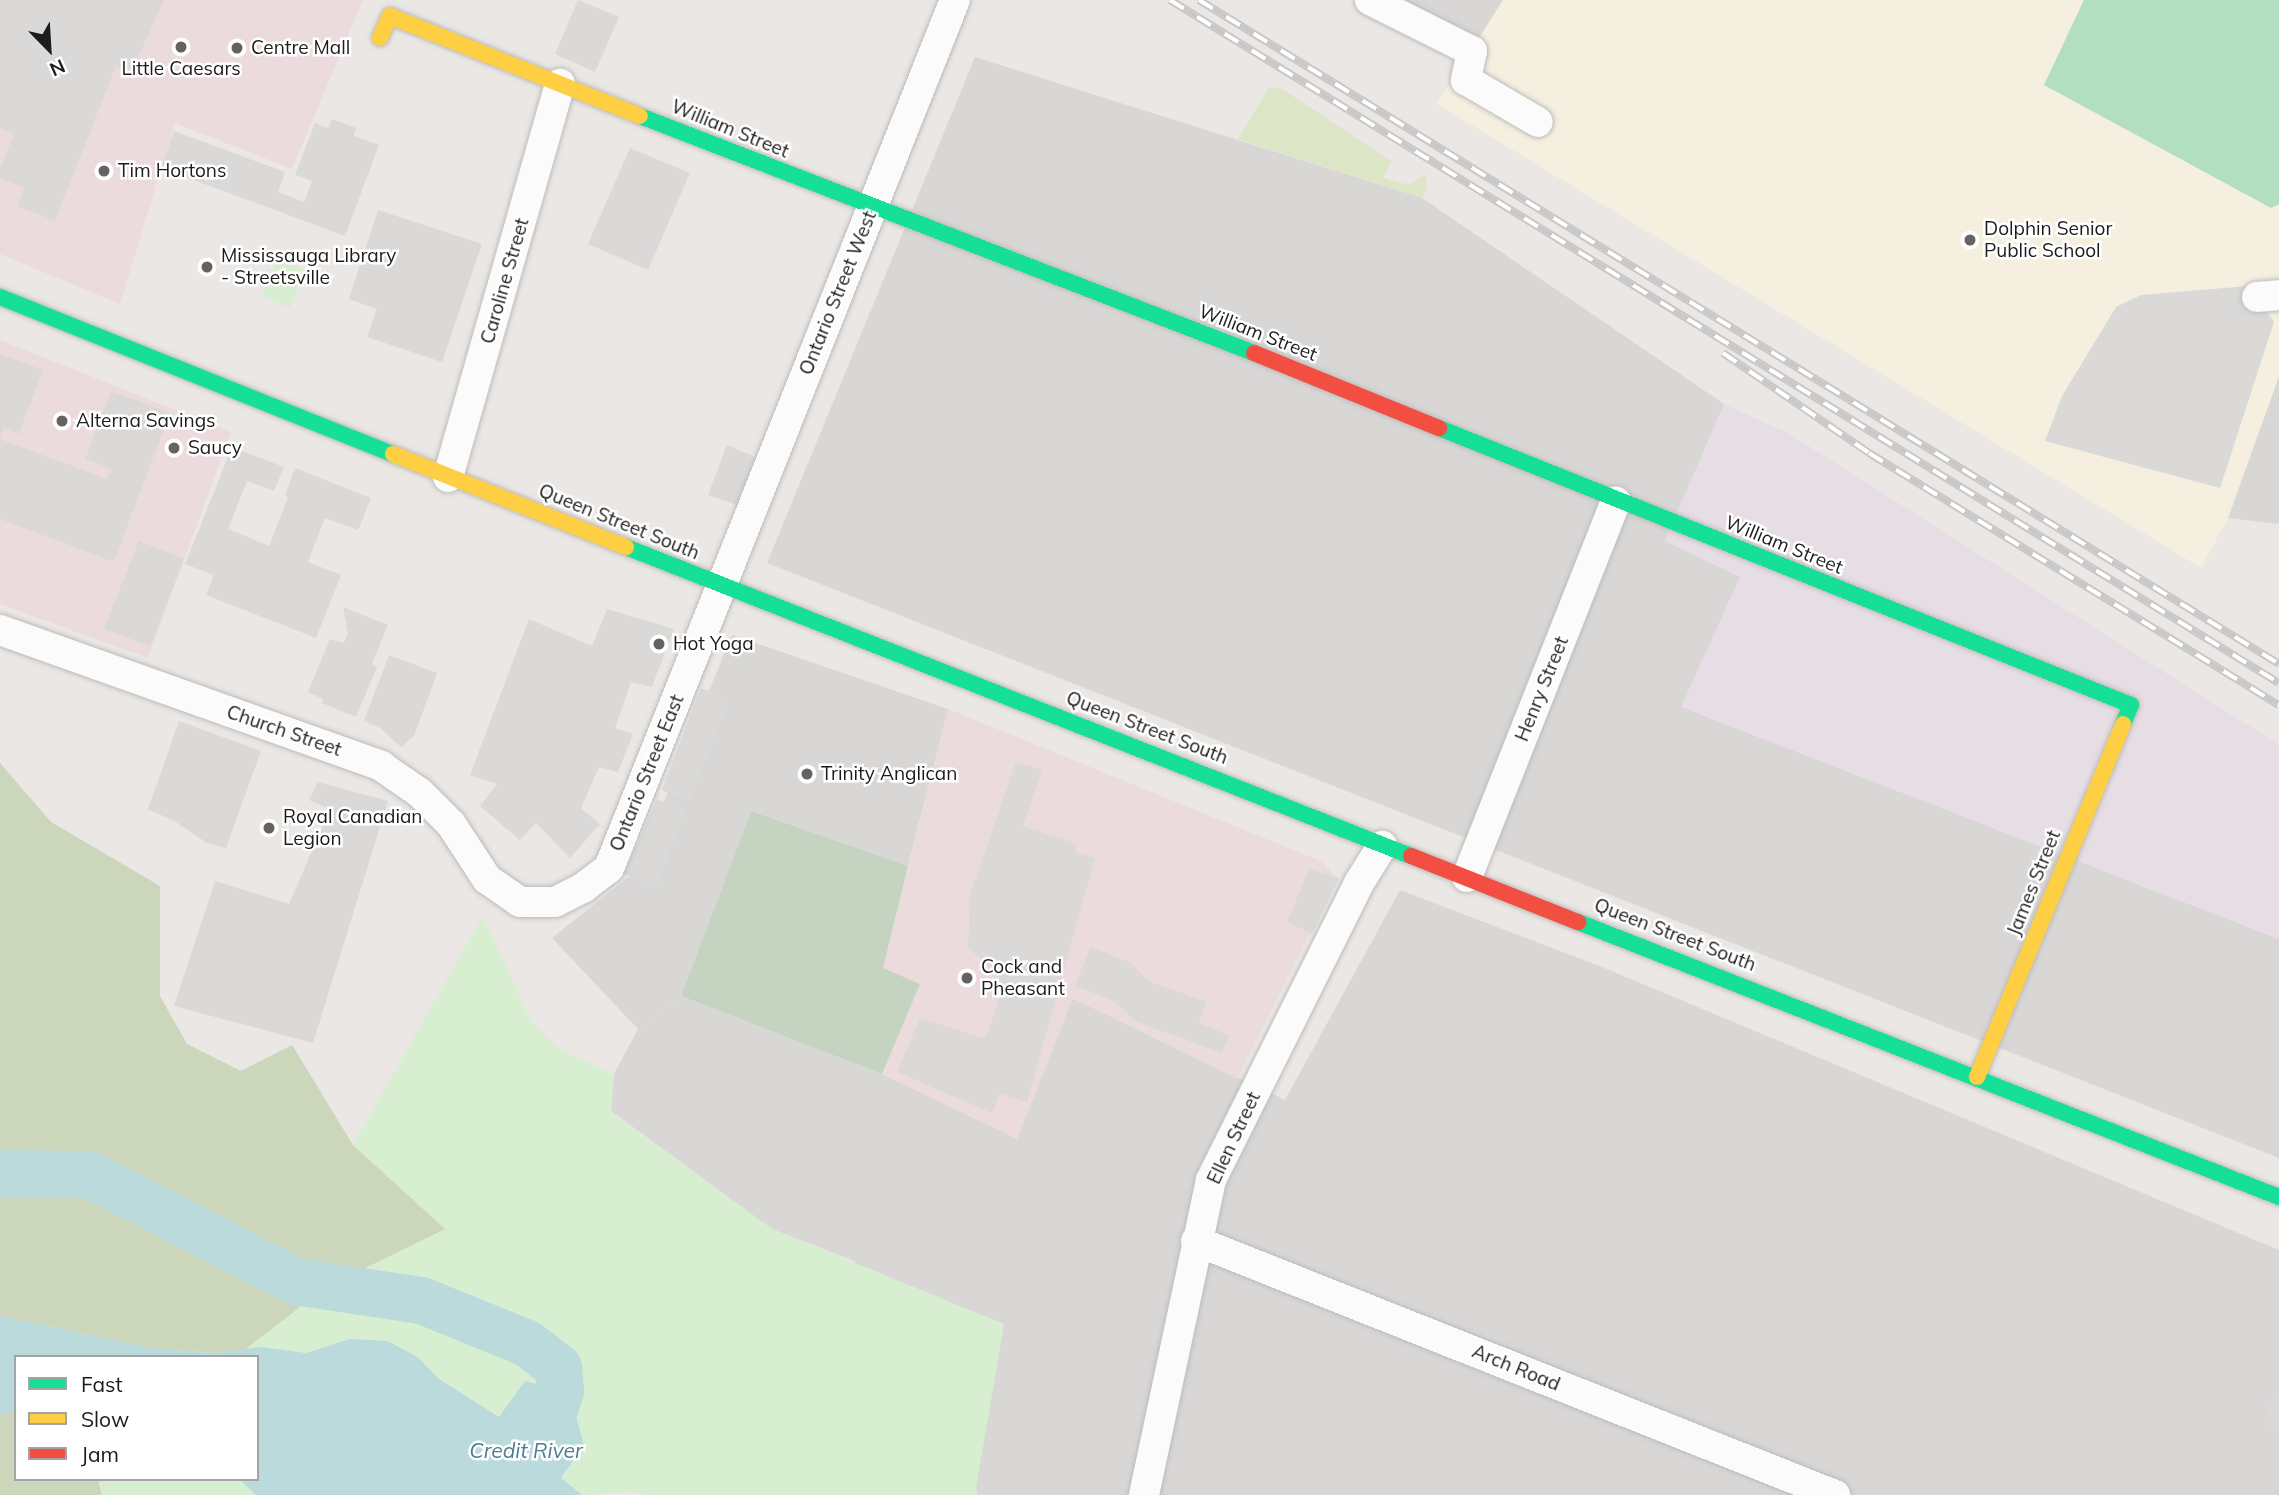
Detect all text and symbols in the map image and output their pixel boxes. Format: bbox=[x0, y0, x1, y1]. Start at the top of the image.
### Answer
north arrow bbox=[14, 14, 84, 84]
place label: Centre Mall bbox=[251, 37, 350, 59]
marker: Little Caesars bbox=[173, 39, 189, 55]
marker: Centre Mall bbox=[229, 40, 245, 56]
text: N bbox=[46, 54, 69, 82]
place label: Little Caesars bbox=[121, 58, 241, 80]
street label: William Street bbox=[668, 95, 792, 163]
place label: Tim Hortons bbox=[118, 160, 226, 182]
marker: Tim Hortons bbox=[96, 163, 112, 179]
street label: Ontario Street West bbox=[795, 208, 881, 378]
street label: Caroline Street bbox=[476, 216, 534, 346]
place label: Dolphin Senior Public School bbox=[1984, 218, 2112, 262]
marker: Dolphin Senior Public School bbox=[1962, 232, 1978, 248]
place label: Mississauga Library - Streetsville bbox=[221, 245, 396, 289]
marker: Mississauga Library - Streetsville bbox=[199, 259, 215, 275]
street label: William Street bbox=[1196, 300, 1320, 366]
place label: Alterna Savings bbox=[76, 410, 216, 432]
marker: Alterna Savings bbox=[54, 413, 70, 429]
place label: Saucy bbox=[188, 437, 242, 459]
marker: Saucy bbox=[166, 440, 182, 456]
street label: Queen Street South bbox=[535, 479, 703, 565]
street label: William Street bbox=[1722, 511, 1846, 579]
place label: Hot Yoga bbox=[673, 633, 754, 655]
street label: Henry Street bbox=[1511, 633, 1573, 745]
marker: Hot Yoga bbox=[651, 636, 667, 652]
street label: Queen Street South bbox=[1063, 687, 1231, 769]
street label: Ontario Street East bbox=[605, 691, 689, 855]
street label: Church Street bbox=[224, 701, 344, 761]
place label: Trinity Anglican bbox=[821, 763, 957, 785]
marker: Trinity Anglican bbox=[799, 766, 815, 782]
place label: Royal Canadian Legion bbox=[283, 806, 422, 850]
marker: Royal Canadian Legion bbox=[261, 820, 277, 836]
street label: James Street bbox=[2003, 827, 2065, 939]
street label: Queen Street South bbox=[1591, 894, 1759, 976]
place label: Cock and Pheasant bbox=[981, 956, 1065, 1000]
marker: Cock and Pheasant bbox=[959, 970, 975, 986]
street label: Ellen Street bbox=[1203, 1088, 1265, 1188]
street label: Arch Road bbox=[1469, 1340, 1563, 1396]
legend bbox=[14, 1355, 259, 1481]
text: Fast bbox=[81, 1371, 123, 1397]
text: Slow bbox=[81, 1406, 129, 1432]
water label: Credit River bbox=[469, 1437, 583, 1463]
text: Jam bbox=[81, 1441, 119, 1467]

